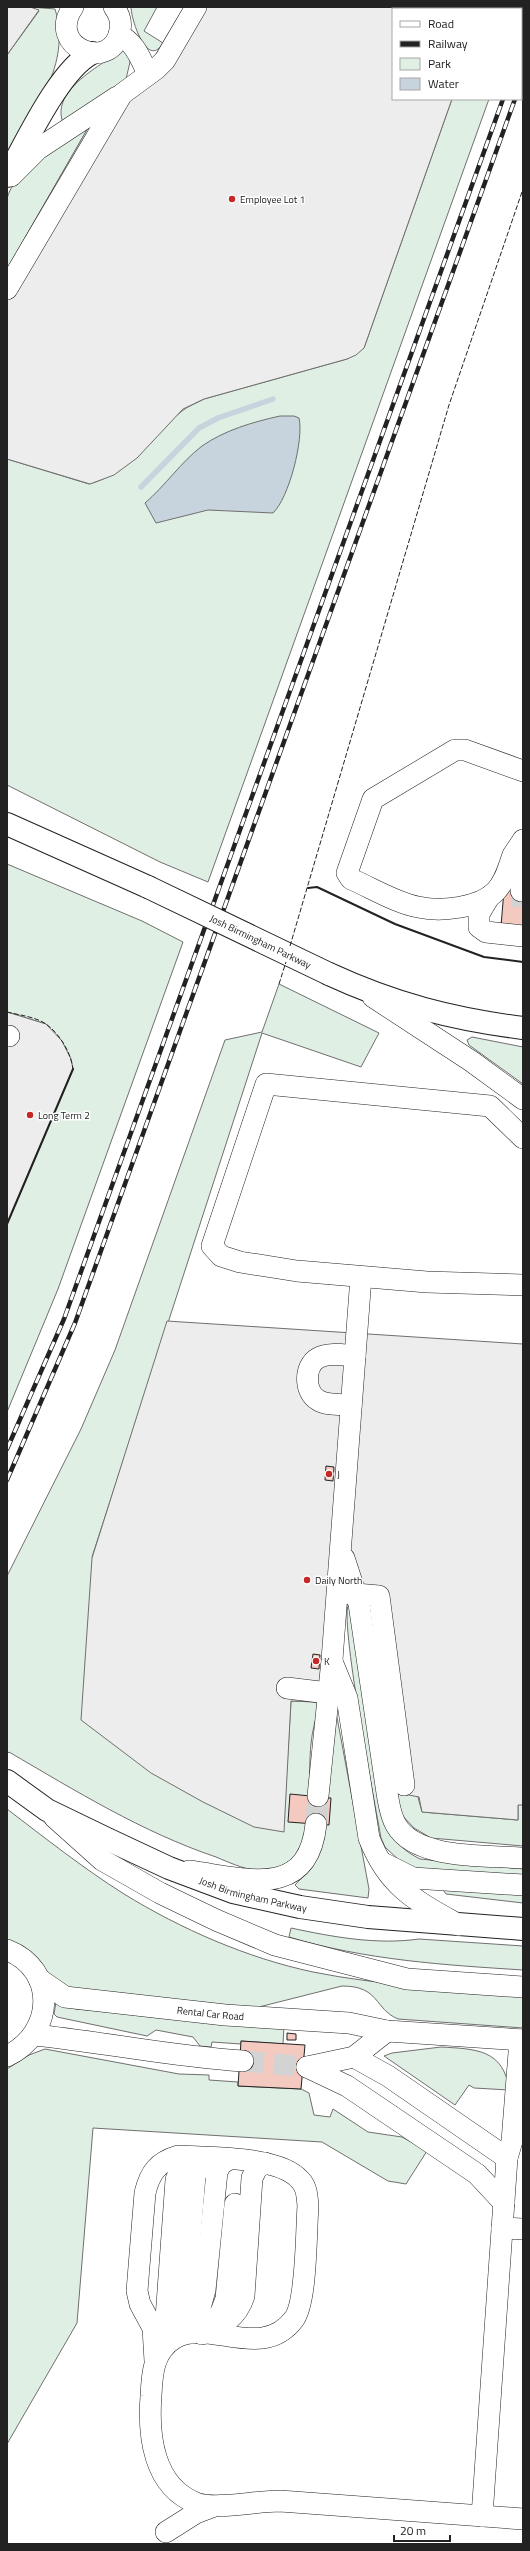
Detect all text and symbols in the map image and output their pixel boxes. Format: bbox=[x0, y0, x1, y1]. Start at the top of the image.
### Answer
legend bbox=[392, 8, 522, 100]
text: Road bbox=[428, 14, 454, 33]
text: Railway bbox=[428, 34, 468, 53]
text: Park bbox=[428, 54, 451, 73]
text: Water bbox=[428, 74, 459, 93]
place label: Employee Lot 1 bbox=[240, 192, 305, 207]
marker: Employee Lot 1 bbox=[227, 194, 237, 204]
street label: Josh Birmingham Parkway bbox=[207, 911, 314, 972]
place label: Long Term 2 bbox=[38, 1108, 90, 1123]
marker: Long Term 2 bbox=[25, 1110, 35, 1120]
place label: J bbox=[337, 1467, 340, 1482]
marker: J bbox=[324, 1469, 334, 1479]
place label: Daily North bbox=[315, 1573, 362, 1588]
marker: Daily North bbox=[302, 1575, 312, 1585]
place label: K bbox=[324, 1654, 330, 1669]
marker: K bbox=[311, 1656, 321, 1666]
street label: Josh Birmingham Parkway bbox=[197, 1873, 308, 1916]
street label: Rental Car Road bbox=[176, 2003, 244, 2024]
scale bar bbox=[394, 2517, 450, 2543]
text: 20 m bbox=[400, 2521, 426, 2540]

